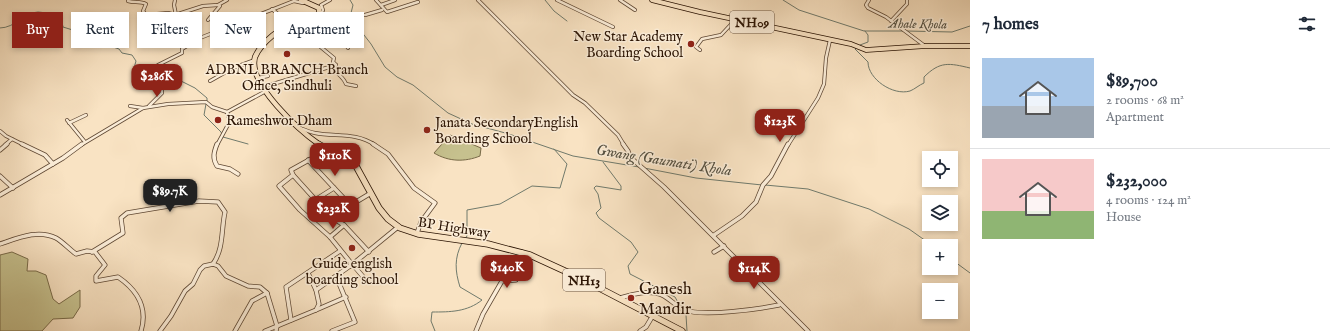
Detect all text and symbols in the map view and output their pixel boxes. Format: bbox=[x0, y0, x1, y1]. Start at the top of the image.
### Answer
road number: NH09 bbox=[730, 11, 774, 33]
chip: Buy bbox=[12, 12, 63, 48]
chip: Rent bbox=[71, 12, 129, 48]
chip: Filters bbox=[137, 12, 202, 48]
chip: New bbox=[210, 12, 266, 48]
chip: Apartment bbox=[274, 12, 364, 48]
icon: filters bbox=[1296, 13, 1318, 35]
text: 7 homes bbox=[982, 14, 1039, 35]
water label: Ahale Khola bbox=[887, 15, 947, 34]
place label: New Star Academy Boarding School bbox=[573, 28, 683, 62]
marker: New Star Academy Boarding School bbox=[686, 39, 696, 49]
marker: ADBNL BRANCH Branch Office, Sindhuli bbox=[282, 49, 292, 59]
place label: ADBNL BRANCH Branch Office, Sindhuli bbox=[205, 61, 369, 95]
pin: $286K bbox=[129, 64, 185, 98]
text: $286K bbox=[140, 68, 174, 85]
text: $89,700 bbox=[1106, 71, 1158, 92]
icon: home bbox=[1014, 74, 1062, 122]
text: 2 rooms · 68 m² bbox=[1106, 92, 1184, 109]
pin: $123K bbox=[752, 109, 808, 143]
text: Apartment bbox=[1106, 109, 1164, 126]
place label: Rameshwor Dham bbox=[226, 112, 333, 130]
text: $123K bbox=[764, 113, 796, 130]
place label: Janata SecondaryEnglish Boarding School bbox=[433, 114, 579, 148]
marker: Rameshwor Dham bbox=[213, 115, 223, 125]
marker: Janata SecondaryEnglish Boarding School bbox=[422, 125, 432, 135]
water label: Gwang (Gaumati) Khola bbox=[595, 140, 733, 182]
pin: $110K bbox=[307, 143, 363, 177]
text: $110K bbox=[319, 147, 351, 164]
map controls bbox=[922, 151, 958, 319]
button: locate bbox=[922, 151, 958, 187]
text: $232,000 bbox=[1106, 171, 1167, 192]
icon: home bbox=[1014, 175, 1062, 223]
pin: $89.7K bbox=[137, 179, 203, 213]
text: $89.7K bbox=[152, 183, 188, 200]
text: 4 rooms · 124 m² bbox=[1106, 192, 1191, 209]
button: layers bbox=[922, 195, 958, 231]
pin: $232K bbox=[305, 196, 361, 230]
text: $232K bbox=[316, 200, 350, 217]
text: House bbox=[1106, 209, 1141, 226]
street label: BP Highway bbox=[416, 213, 491, 243]
button: + bbox=[922, 239, 958, 275]
marker: Guide english boarding school bbox=[347, 243, 357, 253]
place label: Guide english boarding school bbox=[306, 255, 399, 289]
pin: $140K bbox=[479, 255, 535, 289]
pin: $114K bbox=[726, 256, 782, 290]
text: $140K bbox=[490, 259, 524, 276]
text: $114K bbox=[738, 260, 770, 277]
road number: NH13 bbox=[563, 269, 605, 291]
place label: Ganesh Mandir bbox=[639, 279, 692, 320]
button: − bbox=[922, 283, 958, 319]
marker: Ganesh Mandir bbox=[626, 293, 636, 303]

